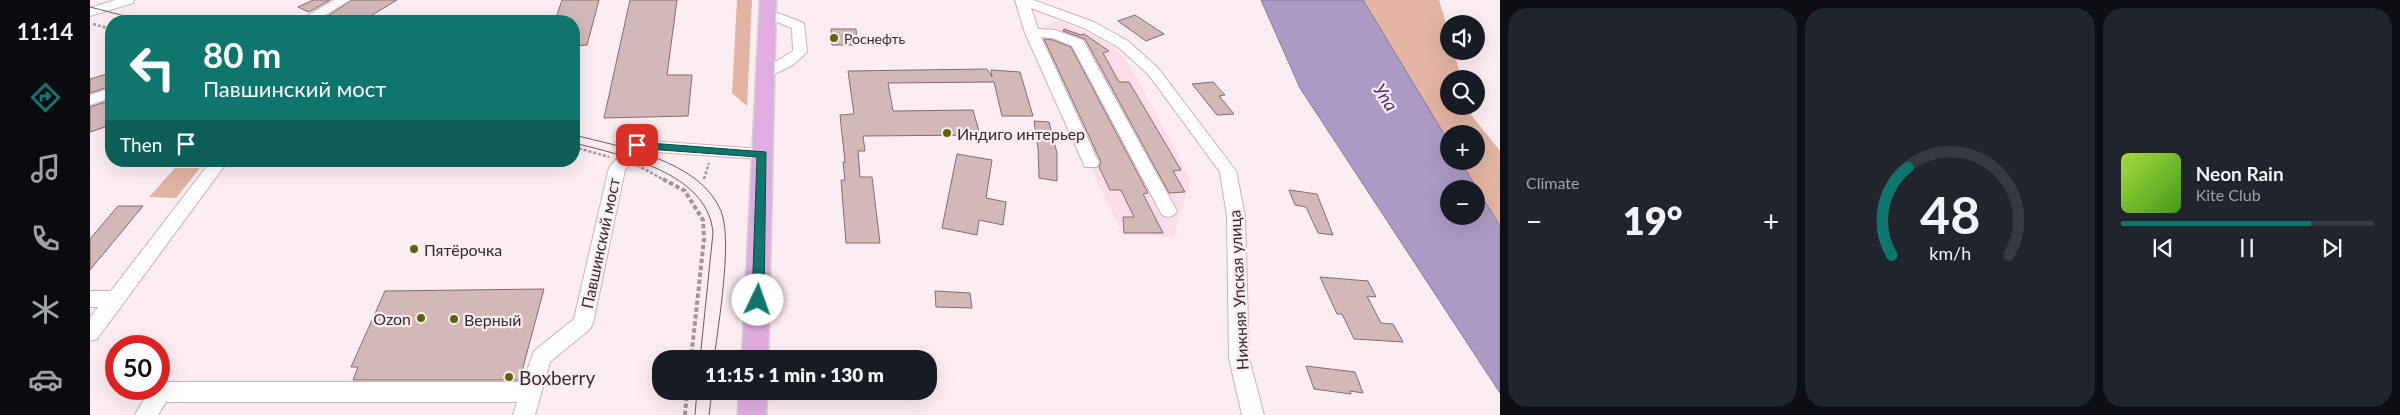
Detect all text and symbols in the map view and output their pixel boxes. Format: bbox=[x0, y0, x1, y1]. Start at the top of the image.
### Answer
map controls bbox=[1440, 15, 1485, 225]
button: sound bbox=[1440, 15, 1485, 60]
text: 11:14 bbox=[17, 18, 73, 45]
place label: Роснефть bbox=[844, 30, 906, 47]
marker: Роснефть bbox=[828, 32, 840, 44]
text: 80 m bbox=[203, 33, 281, 75]
icon: left bbox=[120, 35, 185, 100]
button: search bbox=[1440, 70, 1485, 115]
text: Павшинский мост bbox=[203, 75, 386, 102]
water label: Упа bbox=[1369, 79, 1403, 115]
icon: directions bbox=[28, 80, 63, 115]
pin bbox=[616, 124, 658, 166]
place label: Индиго интерьер bbox=[957, 124, 1085, 143]
button: + bbox=[1440, 125, 1485, 170]
marker: Индиго интерьер bbox=[941, 127, 953, 139]
icon: arrive bbox=[172, 130, 200, 158]
icon: arrive bbox=[623, 131, 651, 159]
text: Then bbox=[120, 133, 162, 156]
icon: music bbox=[28, 151, 63, 186]
text: Neon Rain bbox=[2196, 162, 2284, 185]
text: Climate bbox=[1526, 173, 1579, 192]
street label: Павшинский мост bbox=[577, 176, 623, 310]
button: − bbox=[1440, 180, 1485, 225]
text: 48 bbox=[1920, 183, 1980, 245]
text: Kite Club bbox=[2196, 185, 2261, 204]
text: 19° bbox=[1623, 197, 1683, 243]
text: − bbox=[1526, 204, 1542, 238]
text: + bbox=[1763, 204, 1779, 238]
street label: Нижняя Упская улица bbox=[1224, 209, 1252, 371]
icon: phone bbox=[28, 221, 63, 256]
icon: previous bbox=[2149, 234, 2177, 262]
icon: pause bbox=[2233, 234, 2261, 262]
icon: next bbox=[2318, 234, 2346, 262]
place label: Пятёрочка bbox=[424, 240, 502, 259]
text: km/h bbox=[1929, 242, 1971, 264]
marker: Пятёрочка bbox=[408, 243, 420, 255]
position arrow bbox=[731, 273, 783, 325]
icon: climate bbox=[28, 292, 63, 327]
place label: Ozon bbox=[373, 309, 411, 328]
place label: Верный bbox=[464, 310, 521, 329]
marker: Ozon bbox=[415, 312, 427, 324]
marker: Верный bbox=[448, 313, 460, 325]
speed limit sign: 50 bbox=[105, 335, 170, 400]
icon: car bbox=[28, 362, 63, 397]
text: 11:15 · 1 min · 130 m bbox=[705, 363, 884, 386]
place label: Boxberry bbox=[519, 366, 595, 389]
marker: Boxberry bbox=[503, 371, 515, 383]

